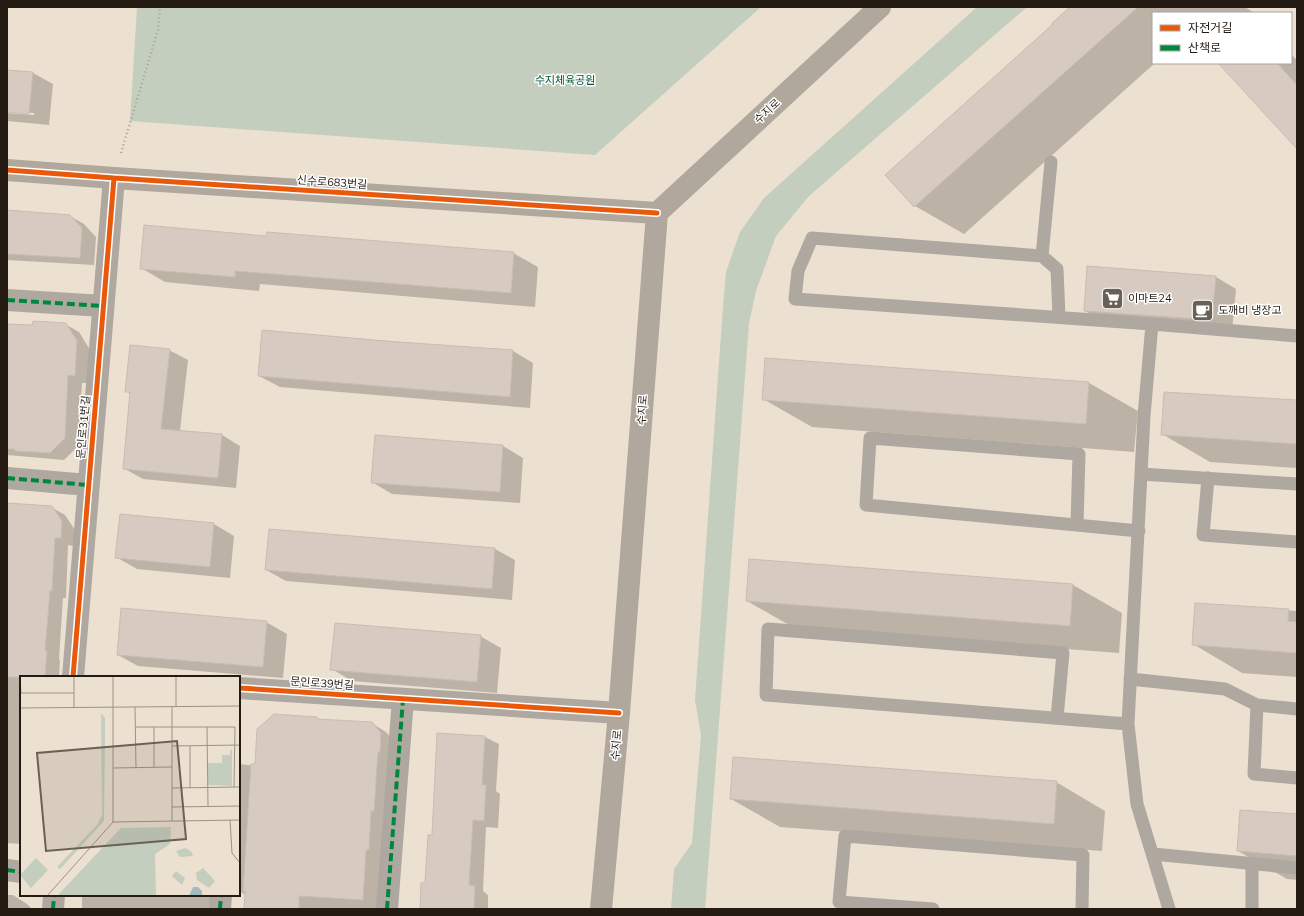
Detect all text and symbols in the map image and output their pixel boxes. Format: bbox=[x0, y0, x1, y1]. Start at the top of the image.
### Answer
legend bbox=[1152, 12, 1292, 64]
text: 자전거길 bbox=[1188, 20, 1232, 35]
text: 산책로 bbox=[1188, 40, 1221, 55]
park label: 수지체육공원 bbox=[535, 73, 595, 87]
street label: 수지로 bbox=[751, 96, 783, 126]
street label: 신수로683번길 bbox=[296, 173, 368, 191]
supermarket icon: 이마트24 bbox=[1099, 285, 1125, 311]
place label: 이마트24 bbox=[1128, 291, 1172, 305]
cafe icon: 도깨비 냉장고 bbox=[1190, 297, 1216, 323]
place label: 도깨비 냉장고 bbox=[1218, 303, 1282, 317]
street label: 수지로 bbox=[634, 394, 650, 426]
street label: 문인로31번길 bbox=[73, 395, 93, 459]
street label: 문인로39번길 bbox=[290, 674, 354, 692]
inset map bbox=[20, 676, 240, 896]
street label: 수지로 bbox=[608, 729, 624, 761]

